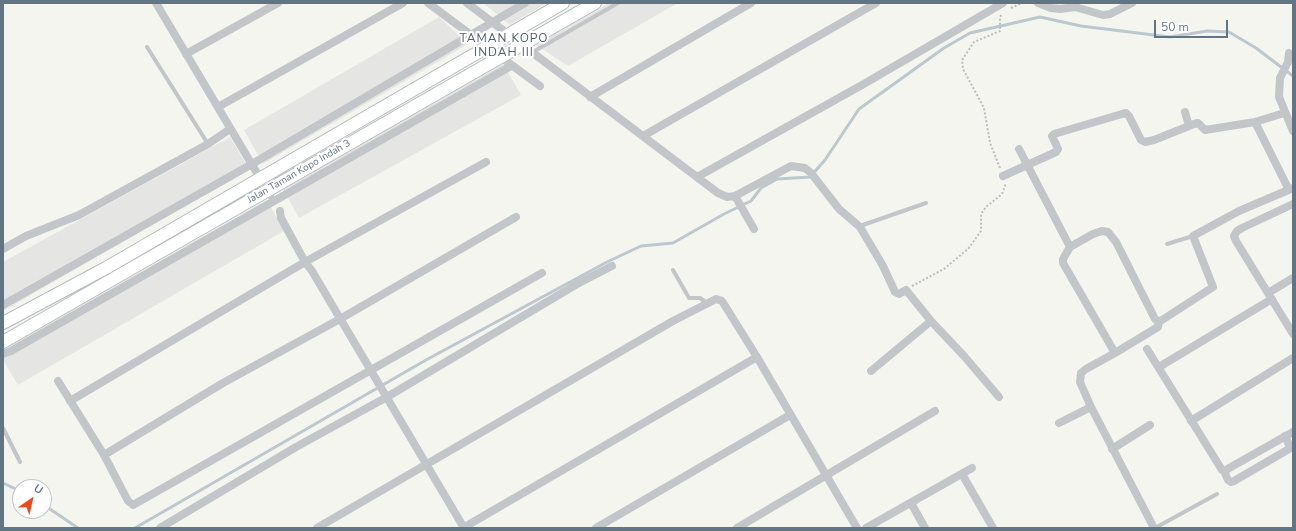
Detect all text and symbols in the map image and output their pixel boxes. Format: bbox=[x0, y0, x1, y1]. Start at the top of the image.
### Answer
scale bar bbox=[1156, 12, 1230, 38]
text: 50 m bbox=[1161, 19, 1189, 35]
district label: TAMAN KOPO INDAH III bbox=[459, 32, 549, 60]
street label: Jalan Taman Kopo Indah 3 bbox=[245, 138, 353, 206]
north arrow bbox=[12, 479, 52, 519]
text: U bbox=[31, 481, 46, 498]

